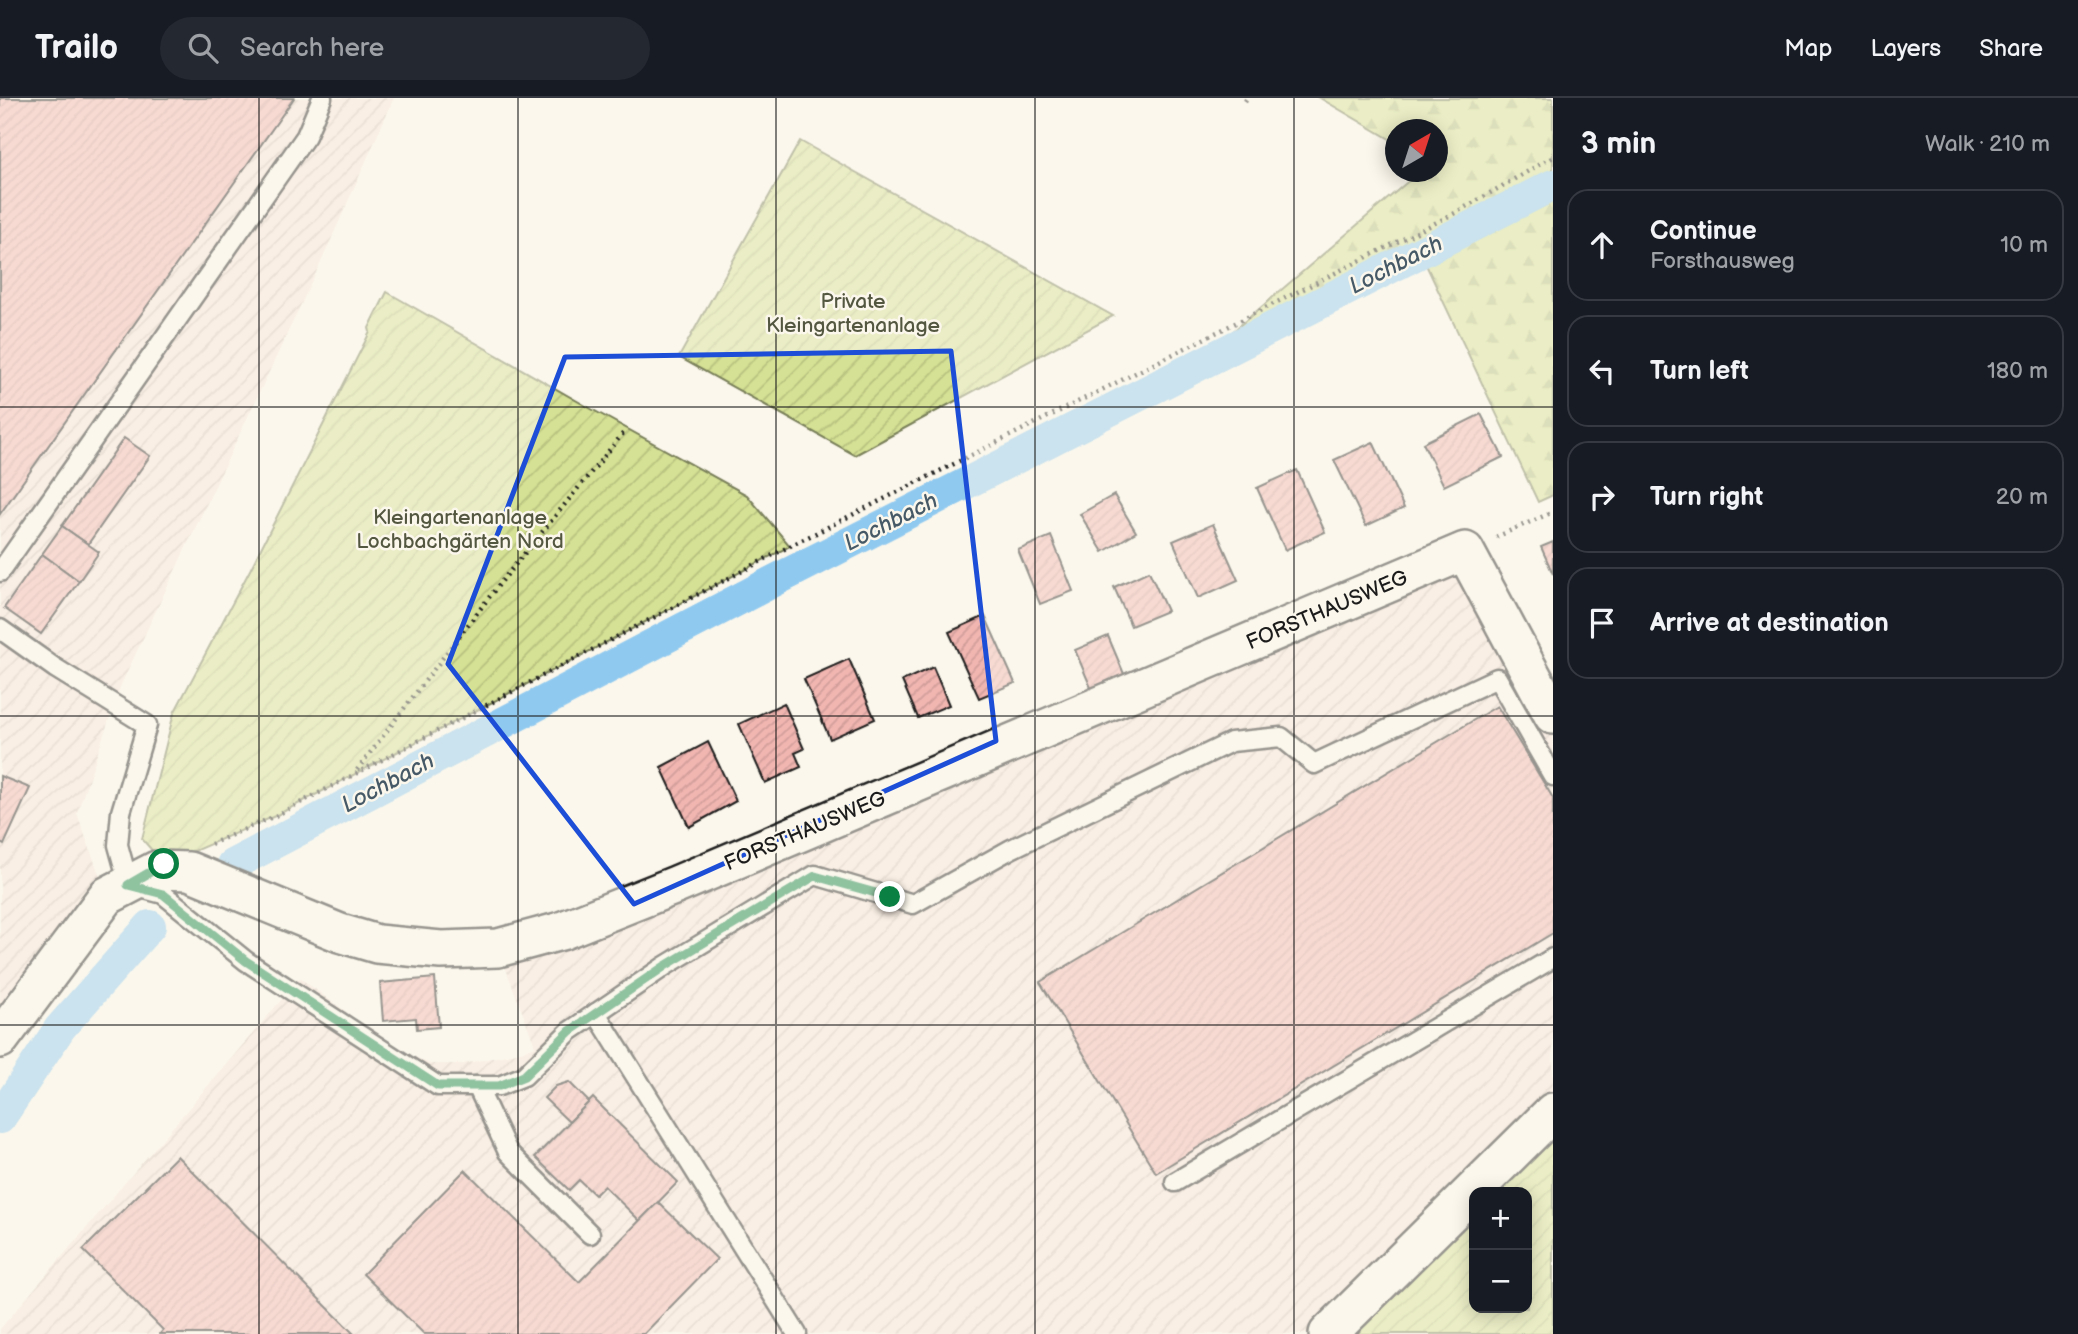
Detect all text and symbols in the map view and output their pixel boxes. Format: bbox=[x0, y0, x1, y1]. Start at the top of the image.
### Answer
search box bbox=[160, 17, 650, 80]
text: Trailo bbox=[35, 28, 118, 68]
icon: search bbox=[184, 29, 222, 67]
text: Search here bbox=[240, 33, 384, 64]
text: Map bbox=[1784, 34, 1832, 63]
text: Layers bbox=[1870, 34, 1941, 63]
text: Share bbox=[1979, 34, 2043, 63]
north arrow bbox=[1385, 119, 1448, 182]
text: 3 min bbox=[1581, 126, 1656, 162]
text: Walk · 210 m bbox=[1925, 130, 2050, 158]
text: Continue bbox=[1650, 216, 1757, 247]
icon: ahead bbox=[1583, 226, 1621, 264]
water label: Lochbach bbox=[1345, 229, 1448, 300]
text: 10 m bbox=[2000, 231, 2048, 259]
text: Forsthausweg bbox=[1650, 247, 1795, 275]
park label: Private Kleingartenanlage bbox=[766, 289, 940, 338]
icon: left bbox=[1583, 352, 1621, 390]
text: Turn left bbox=[1650, 356, 1749, 387]
text: 180 m bbox=[1987, 357, 2048, 385]
icon: right bbox=[1583, 478, 1621, 516]
text: Turn right bbox=[1650, 482, 1763, 513]
text: 20 m bbox=[1996, 483, 2048, 511]
water label: Lochbach bbox=[840, 486, 943, 557]
park label: Kleingartenanlage Lochbachgärten Nord bbox=[356, 505, 564, 554]
street label: FORSTHAUSWEG bbox=[1243, 565, 1412, 655]
icon: arrive bbox=[1583, 604, 1621, 642]
text: Arrive at destination bbox=[1650, 608, 1889, 639]
water label: Lochbach bbox=[337, 747, 440, 819]
street label: FORSTHAUSWEG bbox=[721, 786, 890, 876]
route start bbox=[148, 848, 179, 879]
route end bbox=[874, 881, 905, 912]
map controls bbox=[1469, 1187, 1532, 1313]
button: + bbox=[1469, 1187, 1532, 1250]
button: − bbox=[1469, 1250, 1532, 1313]

